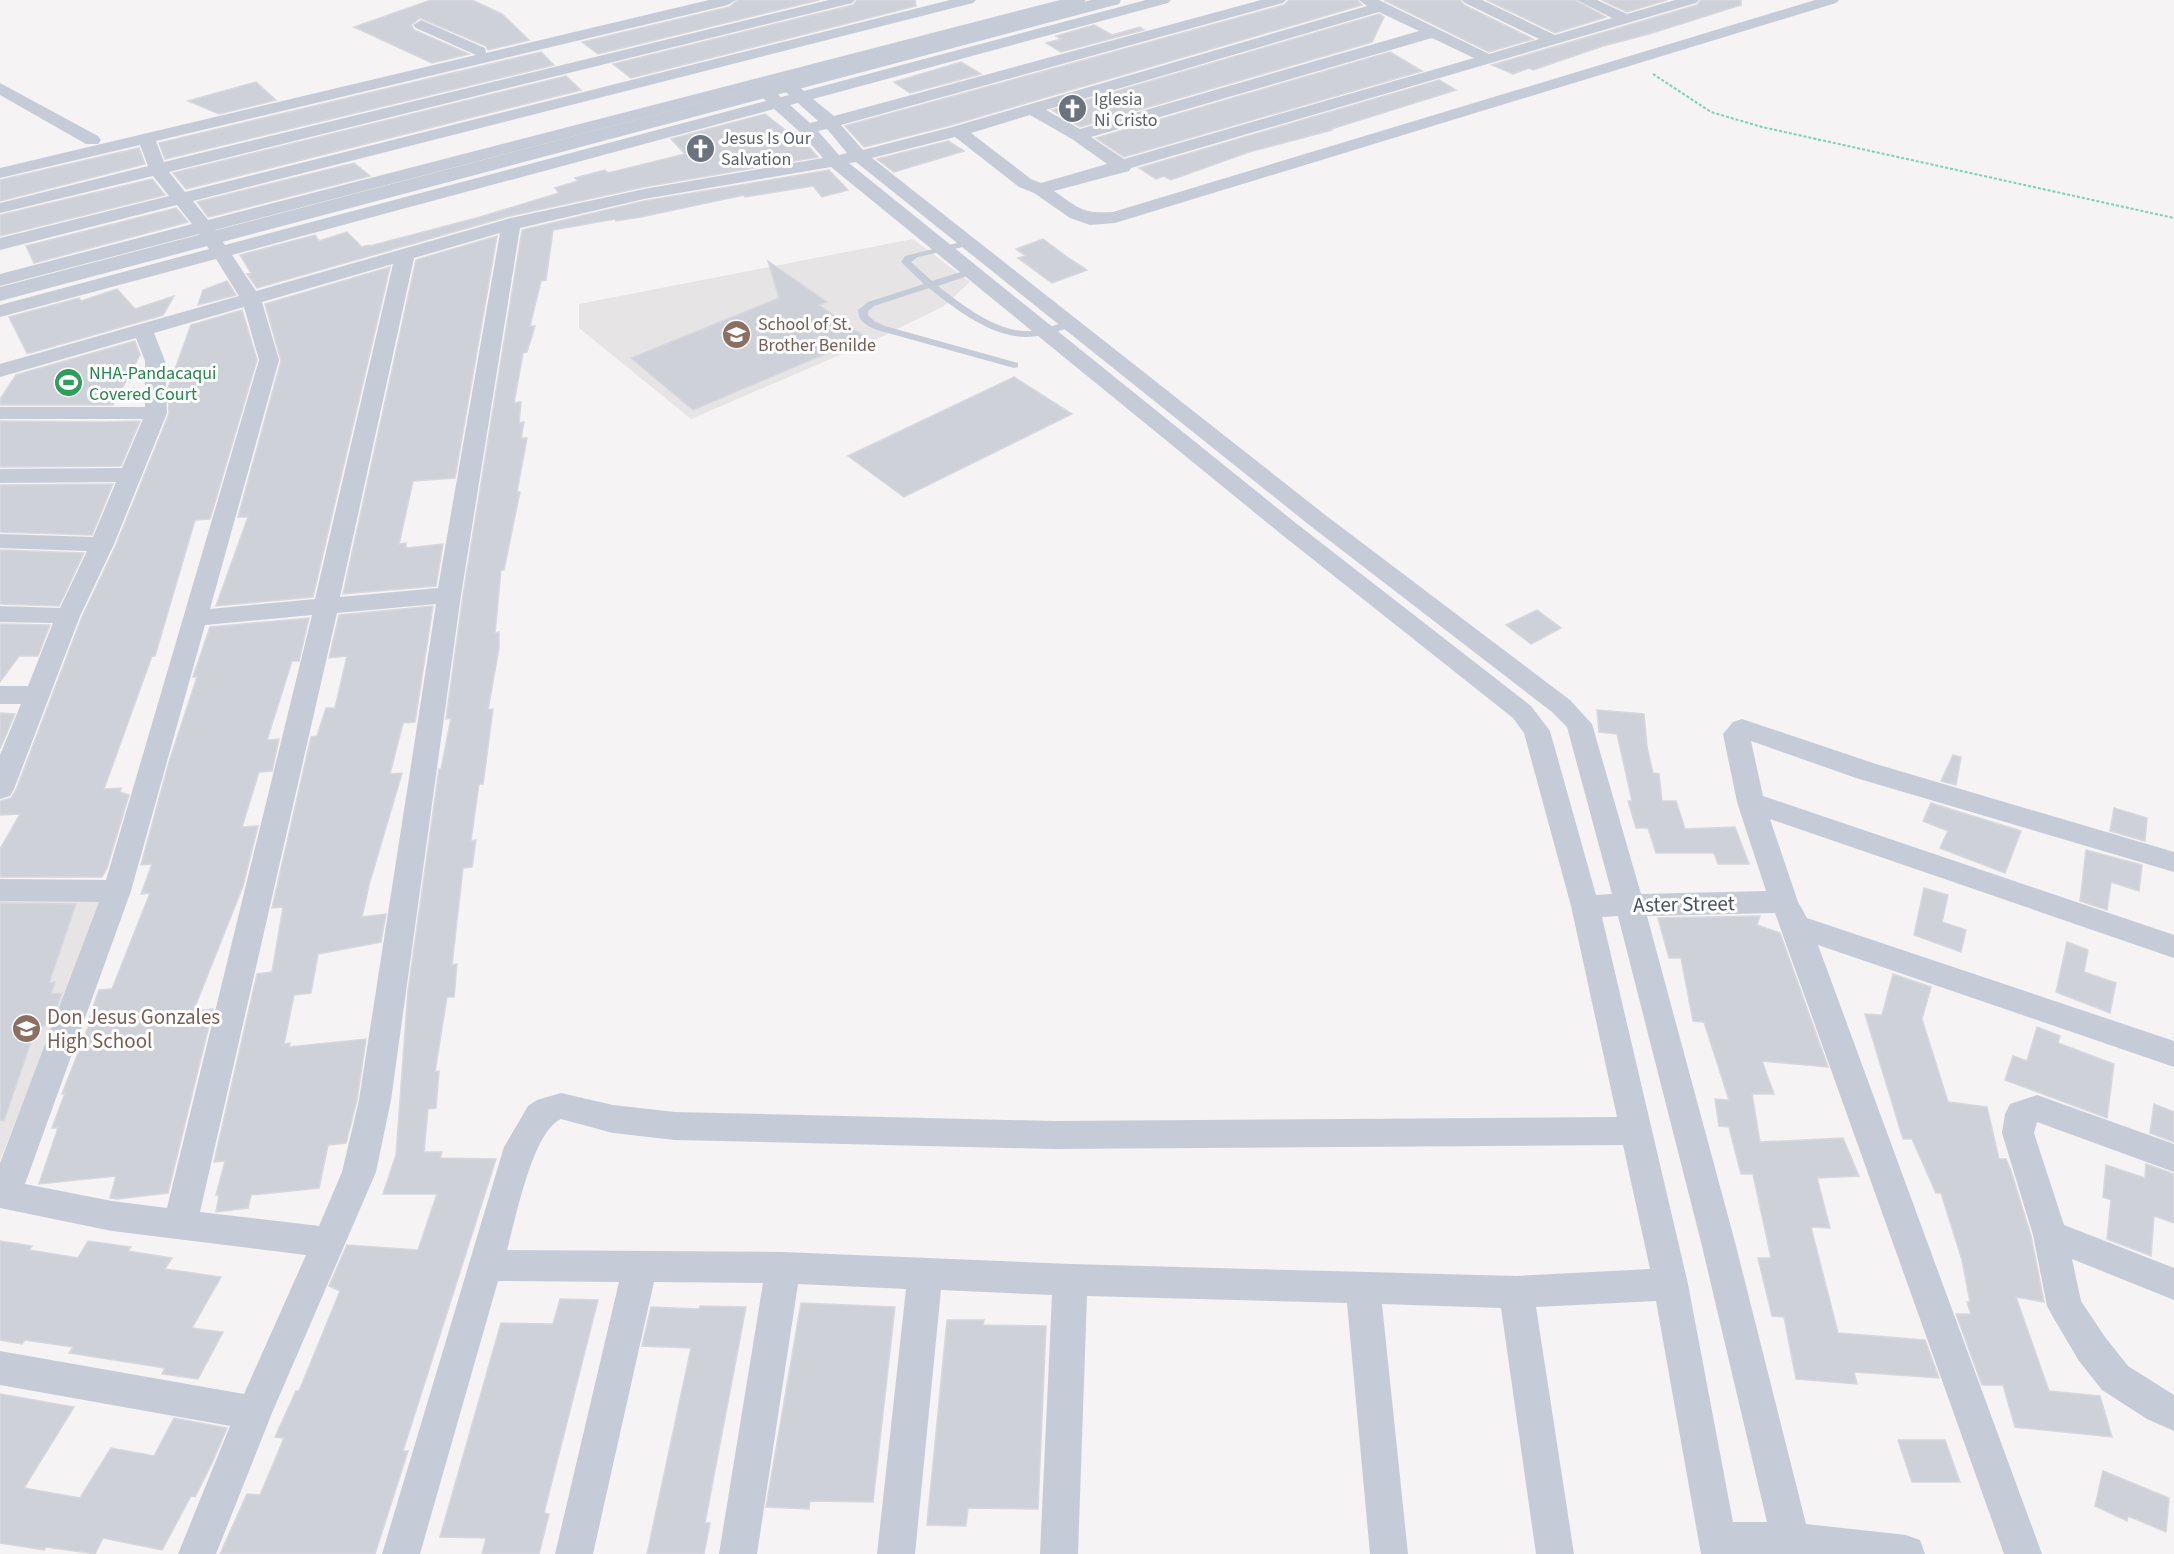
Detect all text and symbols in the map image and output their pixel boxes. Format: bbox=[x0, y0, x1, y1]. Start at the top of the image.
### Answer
place label: Iglesia Ni Cristo bbox=[1094, 87, 1157, 133]
church icon: Iglesia Ni Cristo bbox=[1057, 93, 1089, 125]
place label: Jesus Is Our Salvation bbox=[721, 126, 812, 172]
church icon: Jesus Is Our Salvation bbox=[684, 132, 716, 164]
place label: School of St. Brother Benilde bbox=[758, 312, 876, 358]
school or university icon: School of St. Brother Benilde bbox=[721, 318, 753, 350]
place label: NHA-Pandacaqui Covered Court bbox=[89, 361, 216, 407]
sports icon: NHA-Pandacaqui Covered Court bbox=[52, 367, 84, 399]
street label: Aster Street bbox=[1633, 888, 1735, 920]
place label: Don Jesus Gonzales High School bbox=[47, 1002, 220, 1056]
school or university icon: Don Jesus Gonzales High School bbox=[10, 1013, 42, 1045]

